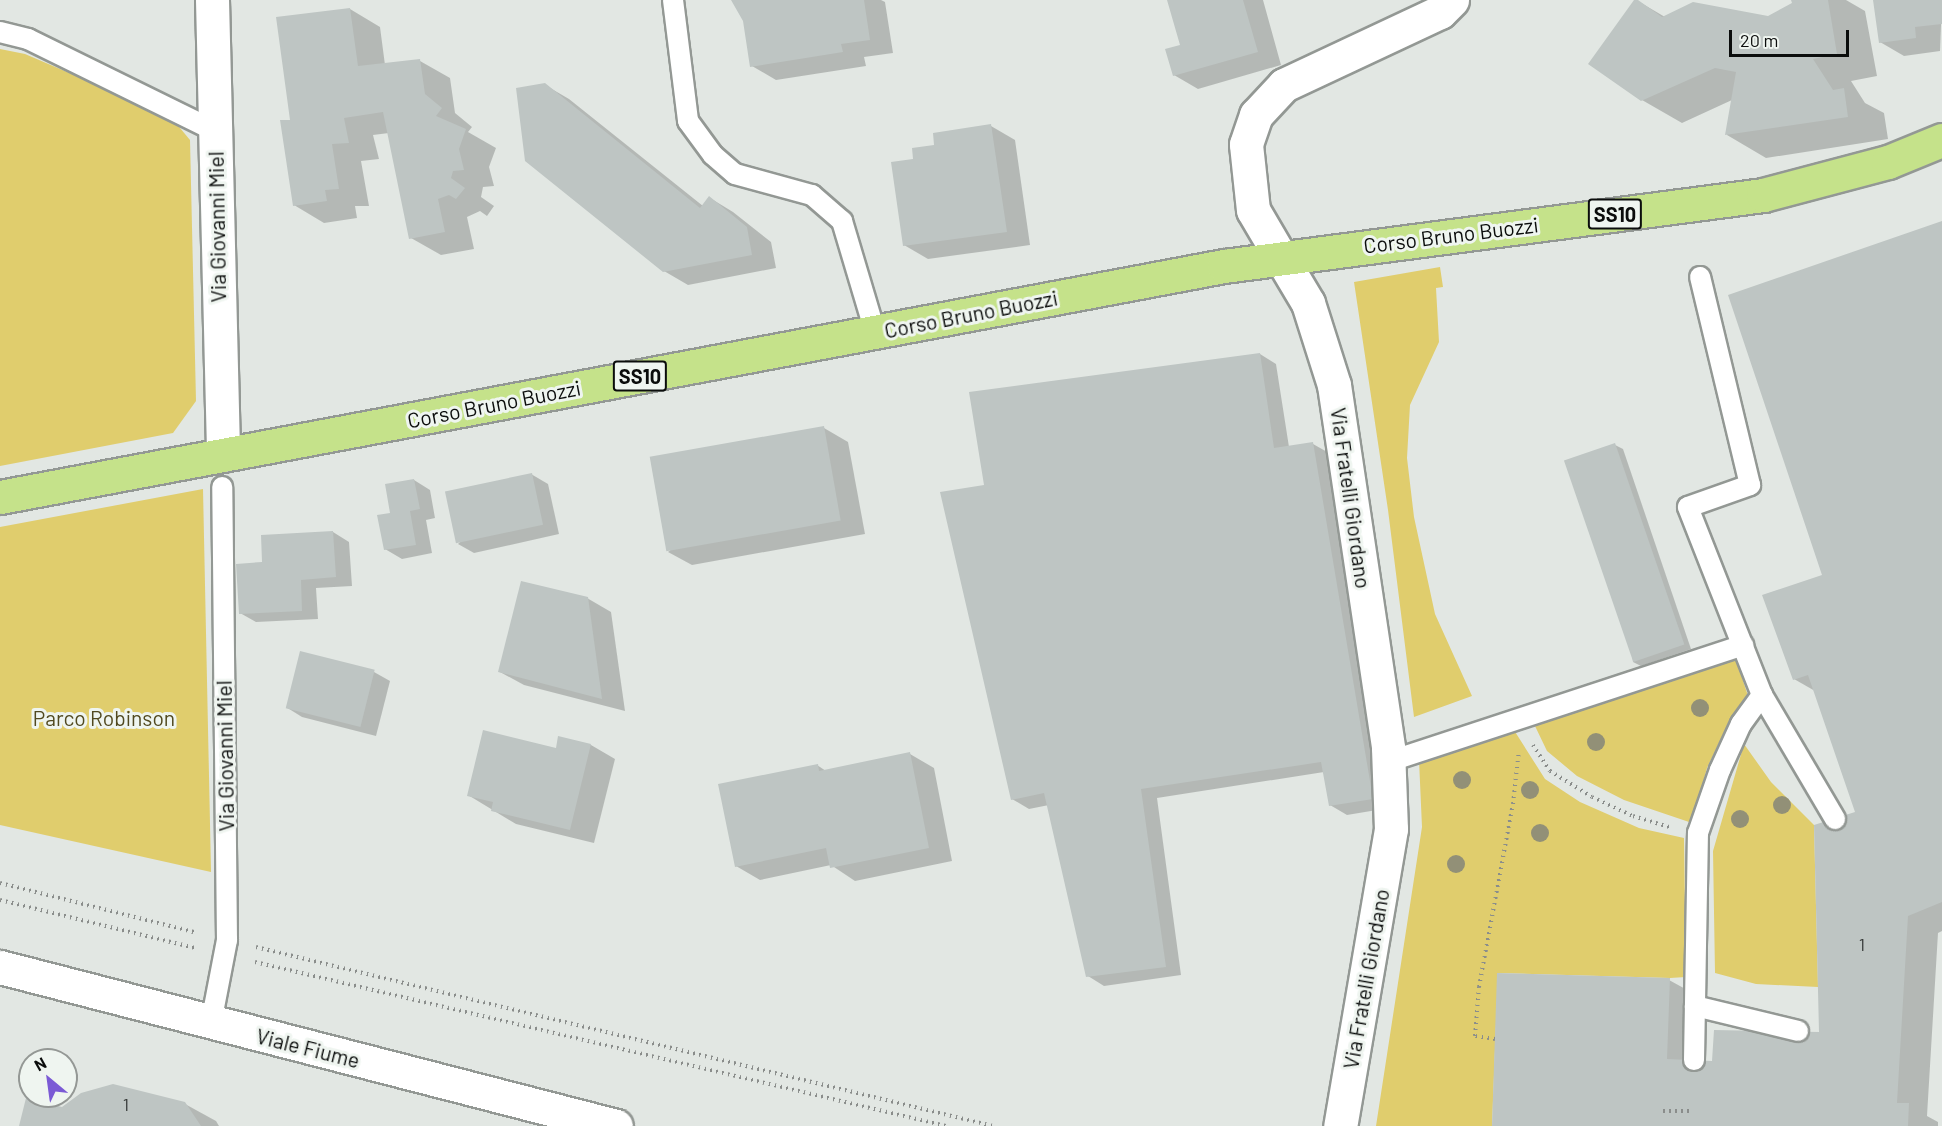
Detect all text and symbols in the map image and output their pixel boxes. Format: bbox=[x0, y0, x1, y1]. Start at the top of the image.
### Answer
scale bar bbox=[1732, 18, 1852, 56]
text: 20 m bbox=[1740, 29, 1778, 51]
street label: Via Giovanni Miel bbox=[203, 151, 231, 303]
road number: SS10 bbox=[1586, 197, 1644, 231]
street label: Corso Bruno Buozzi bbox=[1362, 212, 1540, 258]
street label: Corso Bruno Buozzi bbox=[882, 285, 1060, 343]
road number: SS10 bbox=[612, 359, 668, 393]
street label: Corso Bruno Buozzi bbox=[405, 375, 583, 433]
street label: Via Fratelli Giordano bbox=[1326, 406, 1376, 590]
street label: Via Giovanni Miel bbox=[211, 680, 239, 832]
park label: Parco Robinson bbox=[33, 705, 175, 731]
street label: Via Fratelli Giordano bbox=[1338, 887, 1394, 1071]
house number: 1 bbox=[1859, 933, 1865, 955]
street label: Viale Fiume bbox=[254, 1023, 362, 1073]
north arrow bbox=[18, 1048, 78, 1108]
text: N bbox=[31, 1053, 49, 1074]
house number: 1 bbox=[123, 1093, 129, 1115]

